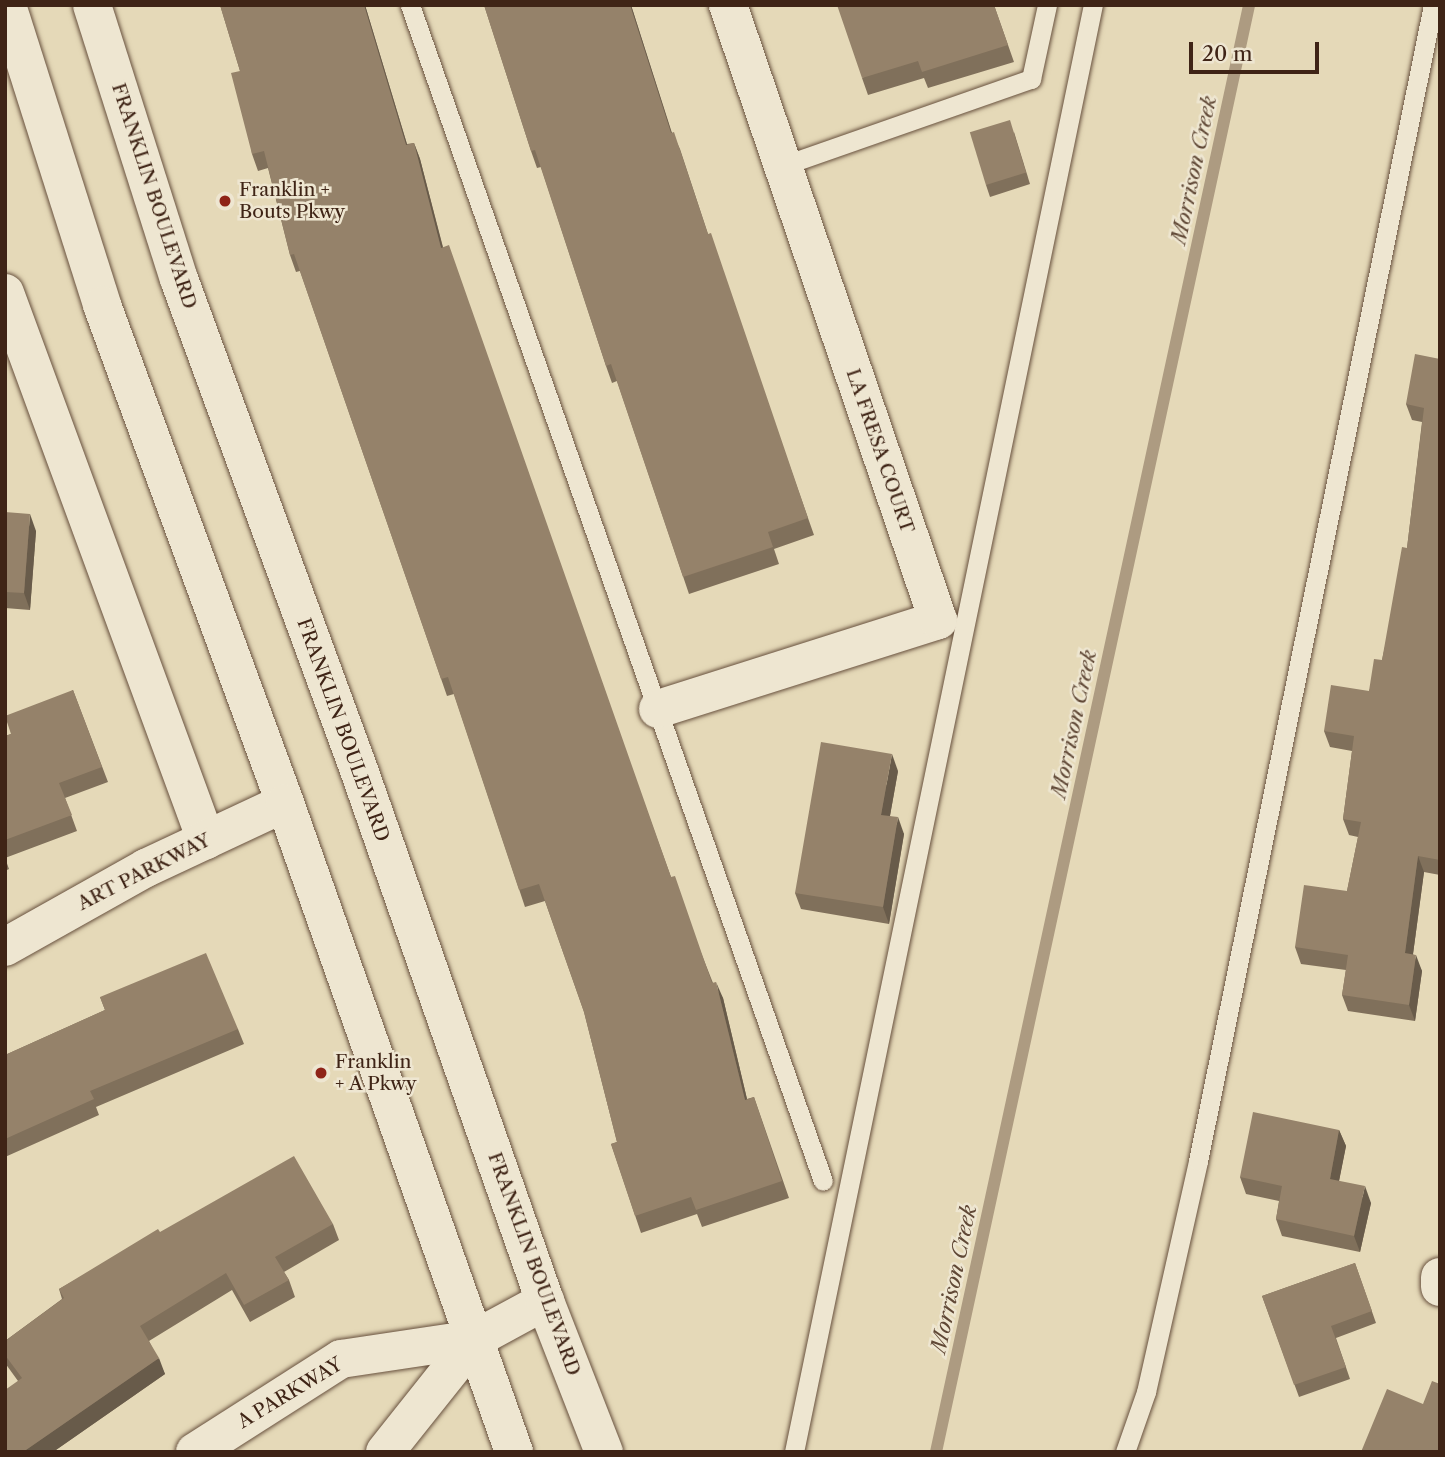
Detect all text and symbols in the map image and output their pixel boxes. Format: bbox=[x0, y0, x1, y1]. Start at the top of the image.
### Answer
scale bar bbox=[1193, 28, 1322, 72]
text: 20 m bbox=[1202, 41, 1253, 66]
street label: FRANKLIN BOULEVARD bbox=[107, 80, 201, 312]
water label: Morrison Creek bbox=[1166, 94, 1222, 246]
place label: Franklin + Bouts Pkwy bbox=[239, 179, 345, 223]
marker: Franklin + Bouts Pkwy bbox=[217, 193, 233, 209]
street label: LA FRESA COURT bbox=[841, 365, 919, 537]
street label: FRANKLIN BOULEVARD bbox=[292, 615, 394, 845]
water label: Morrison Creek bbox=[1046, 648, 1102, 800]
street label: ART PARKWAY bbox=[74, 829, 214, 915]
place label: Franklin + A Pkwy bbox=[335, 1051, 418, 1095]
marker: Franklin + A Pkwy bbox=[313, 1065, 329, 1081]
street label: FRANKLIN BOULEVARD bbox=[483, 1149, 585, 1379]
water label: Morrison Creek bbox=[926, 1203, 982, 1355]
street label: A PARKWAY bbox=[233, 1353, 347, 1433]

